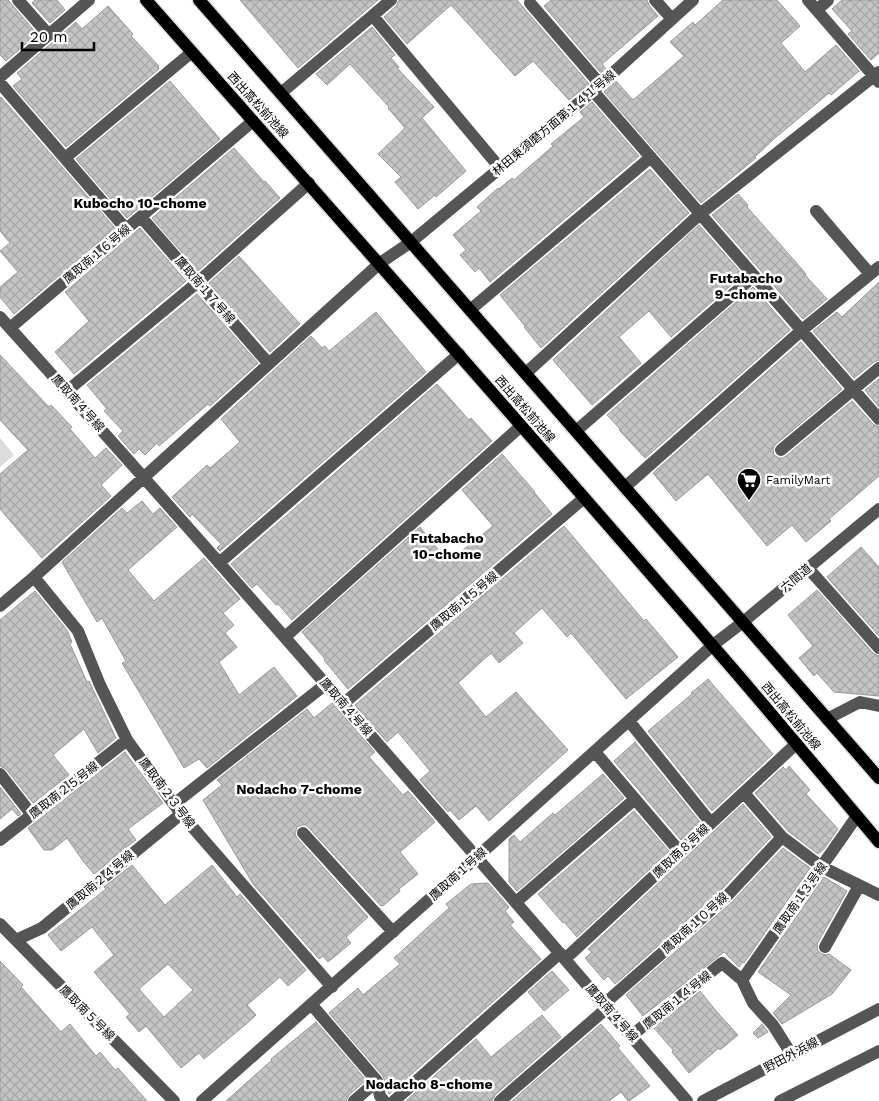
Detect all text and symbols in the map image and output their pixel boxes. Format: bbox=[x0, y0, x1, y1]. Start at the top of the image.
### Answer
scale bar bbox=[22, 20, 95, 52]
text: 20 m bbox=[30, 28, 68, 46]
street label: 林田東須磨方面第１４１号線 bbox=[490, 67, 618, 179]
street label: 西出高松前池線 bbox=[225, 69, 291, 141]
district label: Kubocho 10-chome bbox=[73, 195, 207, 211]
street label: 鷹取南１６号線 bbox=[60, 222, 134, 286]
street label: 鷹取南１７号線 bbox=[172, 254, 238, 326]
district label: Futabacho 9-chome bbox=[709, 270, 783, 302]
street label: 鷹取南４号線 bbox=[49, 372, 107, 434]
street label: 西出高松前池線 bbox=[492, 373, 558, 445]
supermarket icon: FamilyMart bbox=[736, 467, 762, 501]
place label: FamilyMart bbox=[766, 473, 830, 487]
district label: Futabacho 10-chome bbox=[410, 530, 484, 562]
street label: 六間道 bbox=[778, 561, 814, 595]
street label: 鷹取南１５号線 bbox=[427, 569, 501, 633]
street label: 鷹取南４号線 bbox=[317, 675, 375, 739]
street label: 西出高松前池線 bbox=[759, 679, 823, 753]
street label: 鷹取南２３号線 bbox=[136, 755, 198, 831]
street label: 鷹取南２５号線 bbox=[27, 759, 101, 821]
district label: Nodacho 7-chome bbox=[236, 781, 362, 797]
street label: 鷹取南８号線 bbox=[650, 821, 712, 881]
street label: 鷹取南１号線 bbox=[427, 845, 489, 903]
street label: 鷹取南２４号線 bbox=[63, 848, 137, 912]
street label: 鷹取南１３号線 bbox=[770, 860, 830, 936]
street label: 鷹取南１０号線 bbox=[659, 890, 731, 956]
street label: 鷹取南１４号線 bbox=[640, 968, 714, 1032]
street label: 鷹取南４号線 bbox=[583, 981, 641, 1045]
street label: 鷹取南５号線 bbox=[57, 983, 117, 1043]
street label: 野田外浜線 bbox=[761, 1035, 821, 1075]
district label: Nodacho 8-chome bbox=[365, 1076, 493, 1092]

